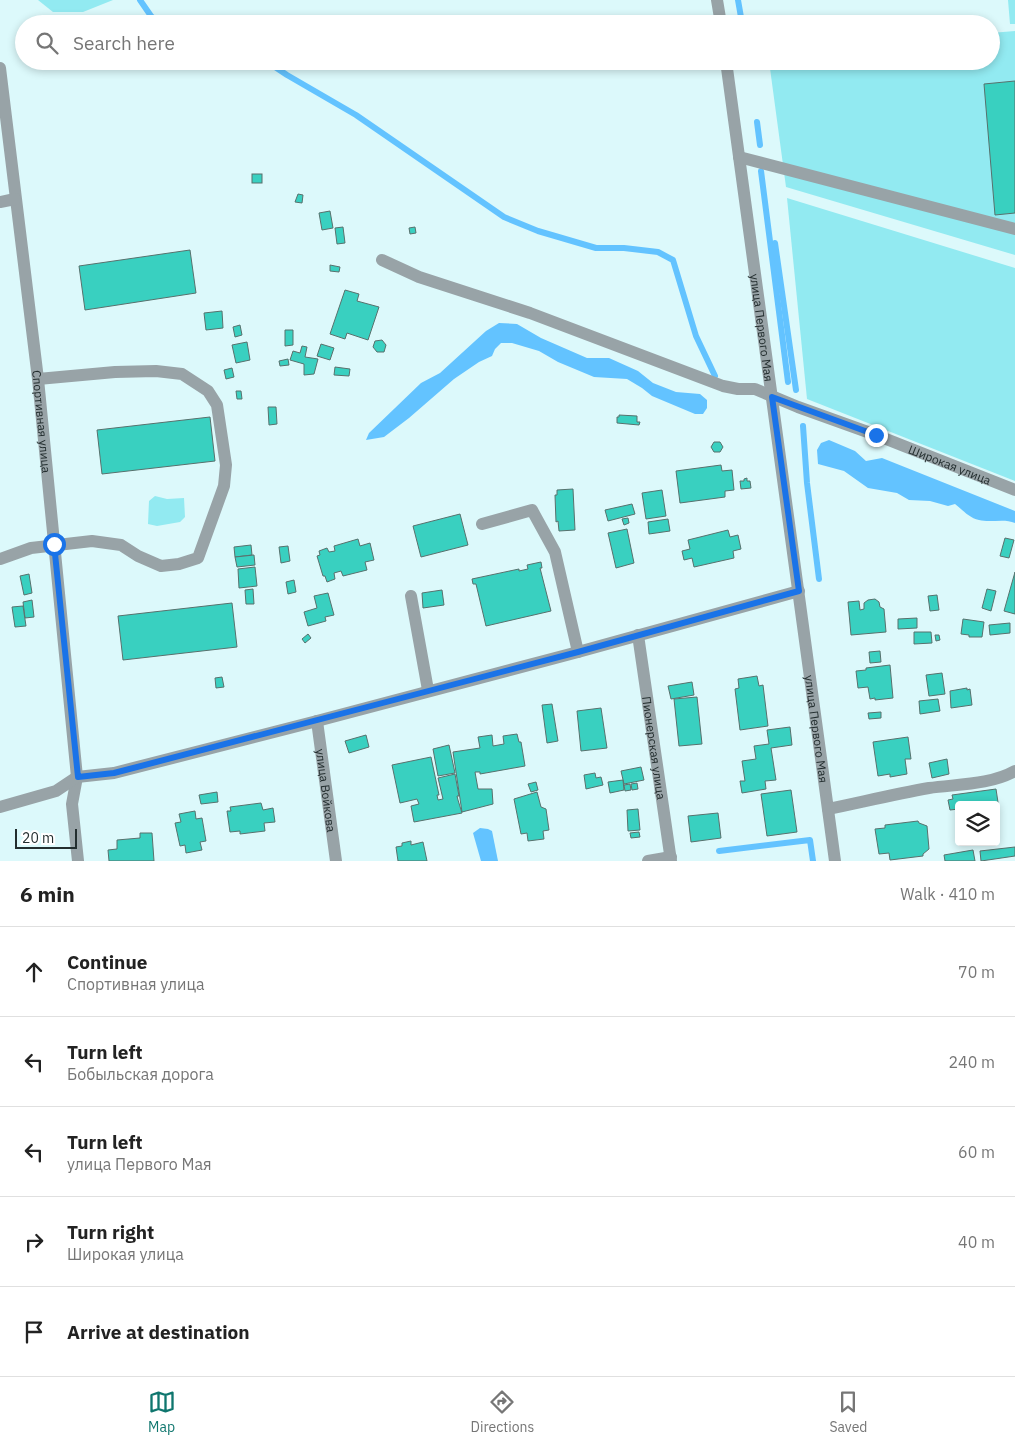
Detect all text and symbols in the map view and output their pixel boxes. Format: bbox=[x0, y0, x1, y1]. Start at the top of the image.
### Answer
search box bbox=[15, 15, 1000, 70]
icon: search bbox=[33, 29, 61, 57]
text: Search here bbox=[73, 31, 175, 55]
street label: улица Первого Мая bbox=[748, 273, 777, 382]
street label: Спортивная улица bbox=[29, 369, 55, 474]
route end bbox=[865, 424, 888, 447]
street label: Широкая улица bbox=[906, 441, 994, 488]
route start bbox=[43, 533, 66, 556]
street label: улица Первого Мая bbox=[802, 674, 832, 784]
street label: Пионерская улица bbox=[640, 695, 670, 801]
street label: улица Войкова bbox=[313, 748, 340, 834]
map controls bbox=[955, 801, 1000, 846]
button: layers bbox=[955, 801, 1000, 846]
scale bar bbox=[15, 826, 78, 849]
text: 20 m bbox=[22, 829, 54, 847]
text: 6 min bbox=[20, 880, 75, 908]
text: Walk · 410 m bbox=[900, 884, 995, 904]
text: Continue bbox=[67, 950, 147, 974]
icon: ahead bbox=[20, 958, 48, 986]
text: 70 m bbox=[958, 962, 995, 982]
text: Спортивная улица bbox=[67, 974, 205, 994]
text: Turn left bbox=[67, 1040, 143, 1064]
icon: left bbox=[20, 1048, 48, 1076]
text: 240 m bbox=[948, 1052, 995, 1072]
text: Бобыльская дорога bbox=[67, 1064, 214, 1084]
text: Turn left bbox=[67, 1130, 143, 1154]
icon: left bbox=[20, 1138, 48, 1166]
text: 60 m bbox=[958, 1142, 995, 1162]
text: улица Первого Мая bbox=[67, 1154, 212, 1174]
text: Turn right bbox=[67, 1220, 154, 1244]
icon: right bbox=[20, 1228, 48, 1256]
text: 40 m bbox=[958, 1232, 995, 1252]
text: Широкая улица bbox=[67, 1244, 184, 1264]
icon: arrive bbox=[20, 1318, 48, 1346]
text: Arrive at destination bbox=[67, 1320, 250, 1344]
tab: Map bbox=[148, 1388, 176, 1436]
tab: Directions bbox=[471, 1388, 534, 1436]
tab: Saved bbox=[829, 1388, 867, 1436]

